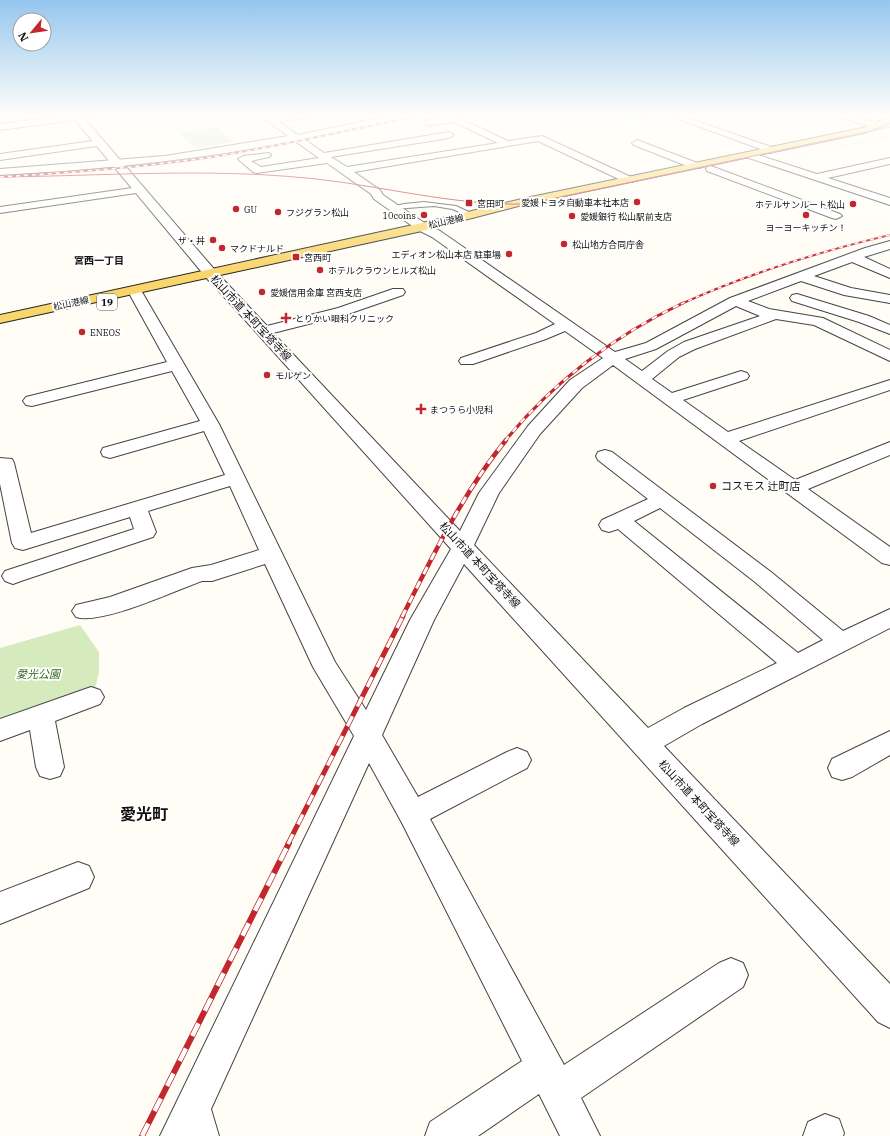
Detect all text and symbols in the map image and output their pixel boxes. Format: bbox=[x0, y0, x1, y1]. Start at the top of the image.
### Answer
north arrow bbox=[12, 12, 52, 52]
text: N bbox=[15, 29, 31, 44]
place label: 愛媛トヨタ自動車本社本店 bbox=[521, 197, 629, 208]
marker: 愛媛トヨタ自動車本社本店 bbox=[632, 197, 642, 207]
marker: 宮田町 bbox=[464, 198, 474, 208]
place label: 宮田町 bbox=[477, 198, 504, 209]
place label: ホテルサンルート松山 bbox=[755, 199, 845, 210]
marker: ホテルサンルート松山 bbox=[848, 199, 858, 209]
marker: GU bbox=[231, 204, 241, 214]
place label: GU bbox=[244, 204, 257, 215]
marker: フジグラン松山 bbox=[273, 207, 283, 217]
place label: フジグラン松山 bbox=[286, 207, 349, 218]
place label: 10coins bbox=[383, 210, 416, 221]
marker: 10coins bbox=[419, 210, 429, 220]
marker: ヨーヨーキッチン！ bbox=[801, 210, 811, 220]
street label: 松山港線 bbox=[427, 211, 466, 230]
marker: 愛媛銀行 松山駅前支店 bbox=[567, 211, 577, 221]
place label: 愛媛銀行 松山駅前支店 bbox=[580, 211, 672, 222]
place label: ヨーヨーキッチン！ bbox=[765, 222, 847, 233]
place label: ザ・丼 bbox=[178, 235, 205, 246]
marker: ザ・丼 bbox=[208, 235, 218, 245]
marker: 松山地方合同庁舎 bbox=[559, 239, 569, 249]
place label: 松山地方合同庁舎 bbox=[572, 239, 644, 250]
marker: マクドナルド bbox=[217, 243, 227, 253]
place label: マクドナルド bbox=[230, 243, 284, 254]
place label: エディオン松山本店 駐車場 bbox=[392, 249, 501, 260]
marker: エディオン松山本店 駐車場 bbox=[504, 249, 514, 259]
marker: 宮西町 bbox=[291, 252, 301, 262]
place label: 宮西町 bbox=[304, 252, 331, 263]
district label: 宮西一丁目 bbox=[74, 254, 124, 267]
marker: ホテルクラウンヒルズ松山 bbox=[315, 265, 325, 275]
place label: ホテルクラウンヒルズ松山 bbox=[328, 265, 436, 276]
street label: 松山市道 本町宝塔寺線 bbox=[207, 272, 295, 364]
marker: 愛媛信用金庫 宮西支店 bbox=[257, 287, 267, 297]
place label: 愛媛信用金庫 宮西支店 bbox=[270, 287, 362, 298]
street label: 松山港線 bbox=[52, 294, 91, 312]
road number: 19 bbox=[97, 294, 117, 310]
marker: とりかい眼科クリニック bbox=[280, 312, 292, 324]
place label: とりかい眼科クリニック bbox=[295, 313, 394, 324]
marker: ENEOS bbox=[77, 327, 87, 337]
place label: ENEOS bbox=[90, 327, 120, 338]
marker: モルゲン bbox=[262, 370, 272, 380]
place label: モルゲン bbox=[275, 370, 311, 381]
marker: まつうら小児科 bbox=[415, 403, 427, 415]
place label: まつうら小児科 bbox=[430, 404, 493, 415]
place label: コスモス 辻町店 bbox=[721, 479, 801, 493]
marker: コスモス 辻町店 bbox=[708, 481, 718, 491]
street label: 松山市道 本町宝塔寺線 bbox=[436, 519, 524, 611]
park label: 愛光公園 bbox=[16, 667, 62, 681]
street label: 松山市道 本町宝塔寺線 bbox=[655, 757, 743, 849]
district label: 愛光町 bbox=[120, 804, 168, 824]

